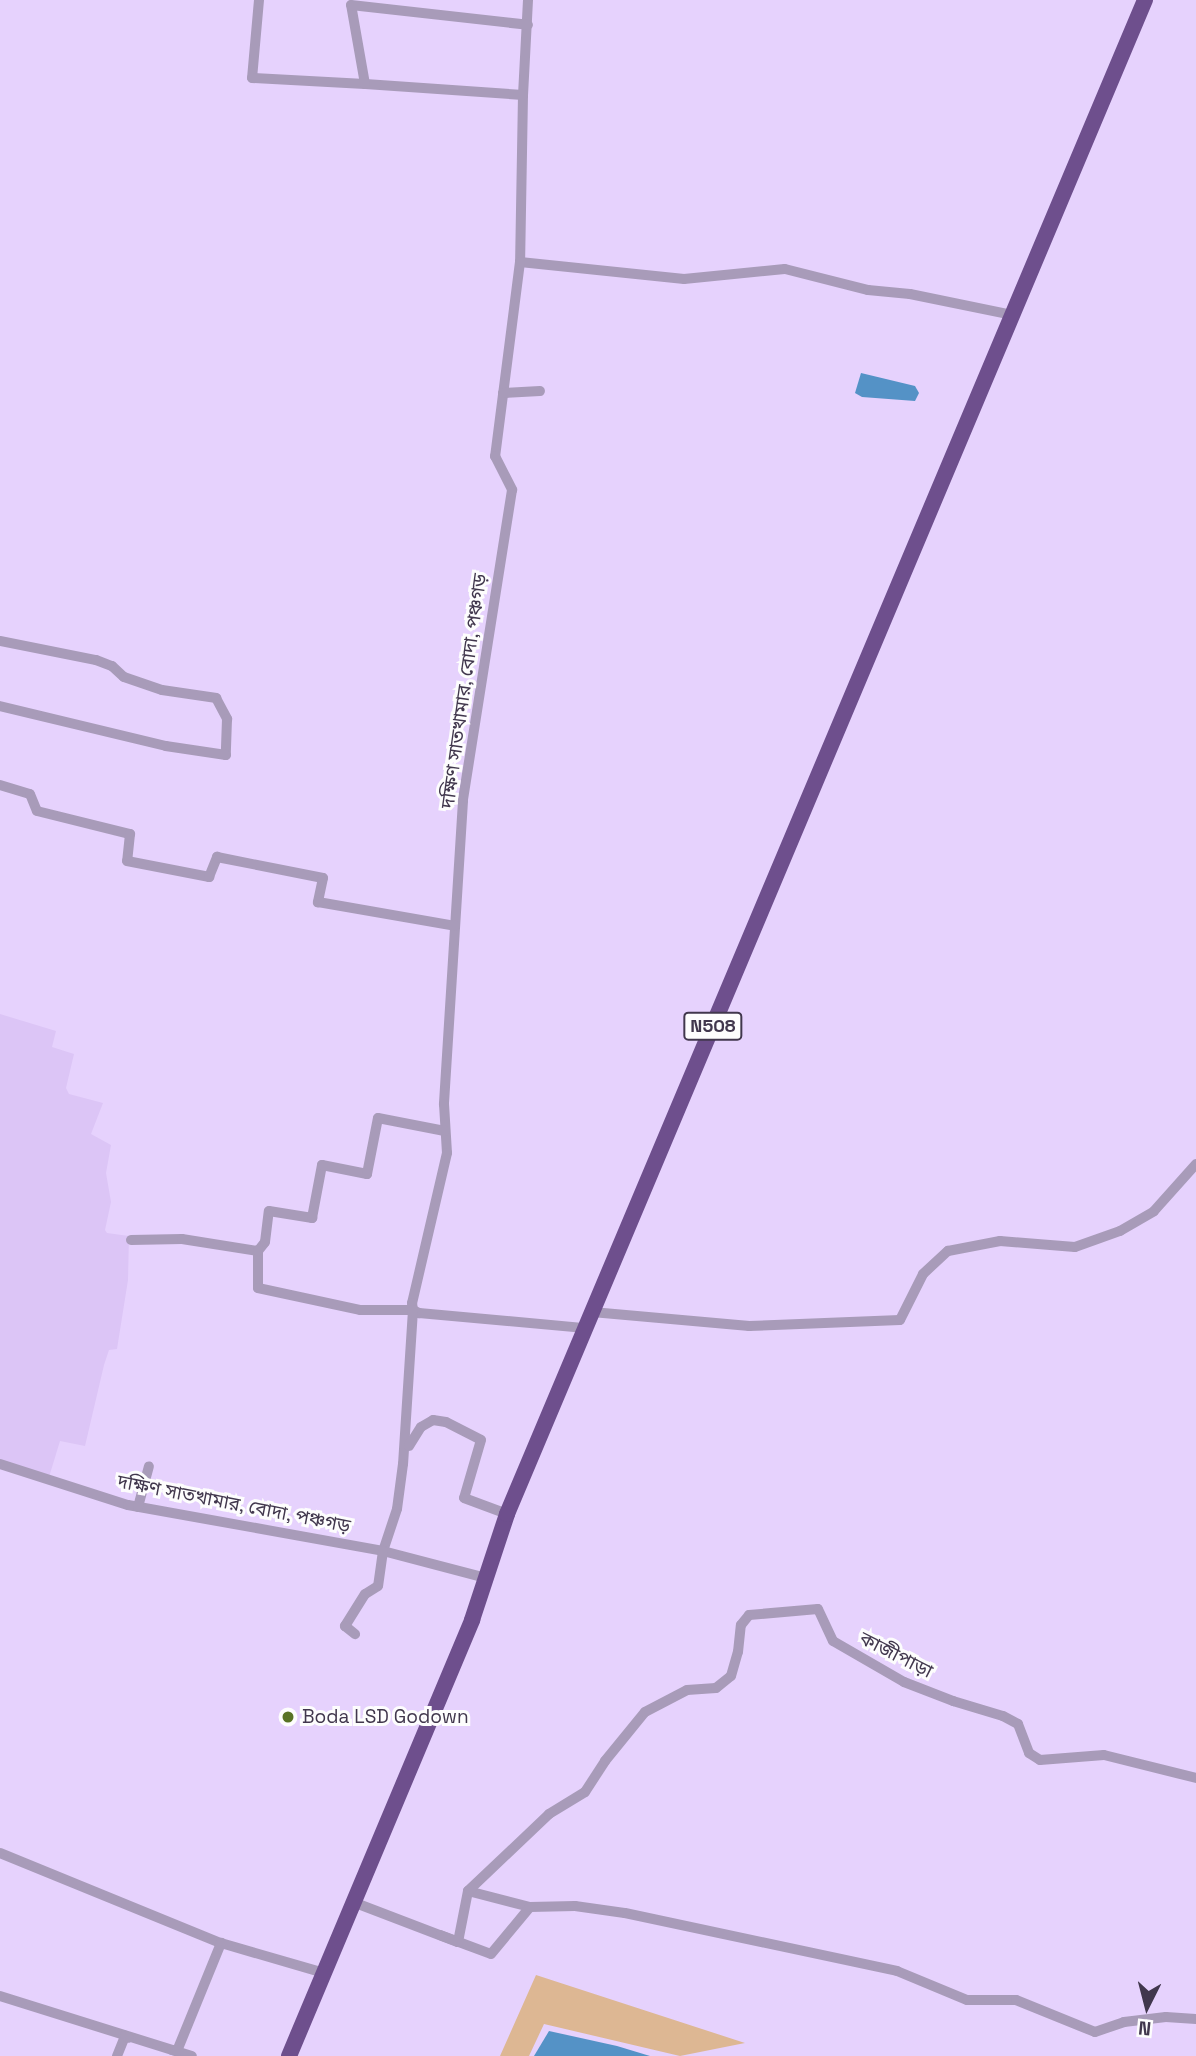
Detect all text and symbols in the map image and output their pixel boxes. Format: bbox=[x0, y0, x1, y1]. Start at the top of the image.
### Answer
street label: দক্ষিণ সাতখামার, বোদা, পঞ্চগড় bbox=[436, 571, 492, 811]
road number: N508 bbox=[683, 1012, 743, 1041]
street label: দক্ষিণ সাতখামার, বোদা, পঞ্চগড় bbox=[115, 1470, 353, 1538]
street label: কাজীপাড়া bbox=[856, 1627, 936, 1683]
place label: Boda LSD Godown bbox=[302, 1706, 469, 1728]
marker: Boda LSD Godown bbox=[280, 1709, 296, 1725]
north arrow bbox=[1112, 1972, 1182, 2042]
text: N bbox=[1137, 2015, 1152, 2041]

